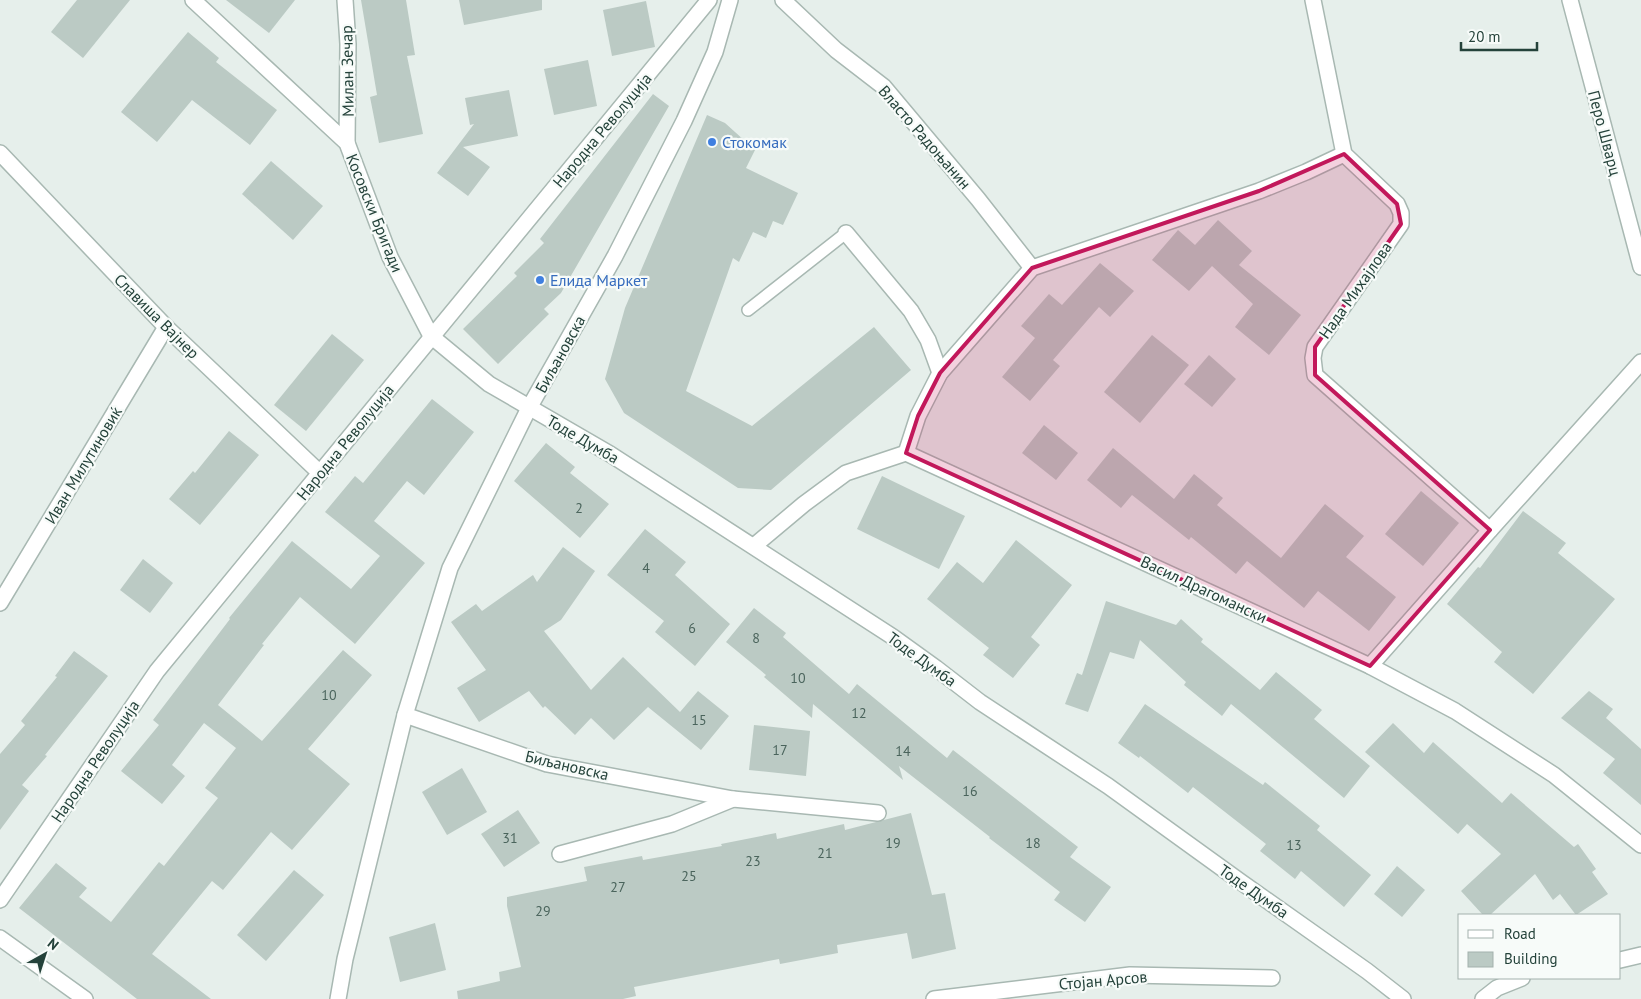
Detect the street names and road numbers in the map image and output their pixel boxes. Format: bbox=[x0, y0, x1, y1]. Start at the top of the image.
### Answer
street label: Милан Зечар bbox=[336, 25, 358, 117]
street label: Народна Револуција bbox=[548, 69, 656, 191]
street label: Власто Радоњанин bbox=[874, 81, 976, 193]
street label: Перо Шварц bbox=[1584, 88, 1626, 178]
street label: Косовски Бригади bbox=[342, 151, 408, 275]
street label: Нада Михајлова bbox=[1314, 238, 1396, 342]
street label: Славиша Вајнер bbox=[110, 269, 204, 363]
street label: Биљановска bbox=[531, 312, 589, 396]
street label: Народна Револуција bbox=[292, 380, 398, 504]
street label: Иван Милутиновиќ bbox=[40, 402, 126, 527]
street label: Тоде Думба bbox=[543, 410, 623, 468]
street label: Васил Драгомански bbox=[1138, 551, 1270, 627]
street label: Тоде Думба bbox=[884, 627, 960, 691]
street label: Народна Револуција bbox=[47, 696, 143, 826]
street label: Биљановска bbox=[523, 746, 611, 784]
street label: Тоде Думба bbox=[1215, 860, 1293, 922]
street label: Стојан Арсов bbox=[1058, 966, 1148, 994]

